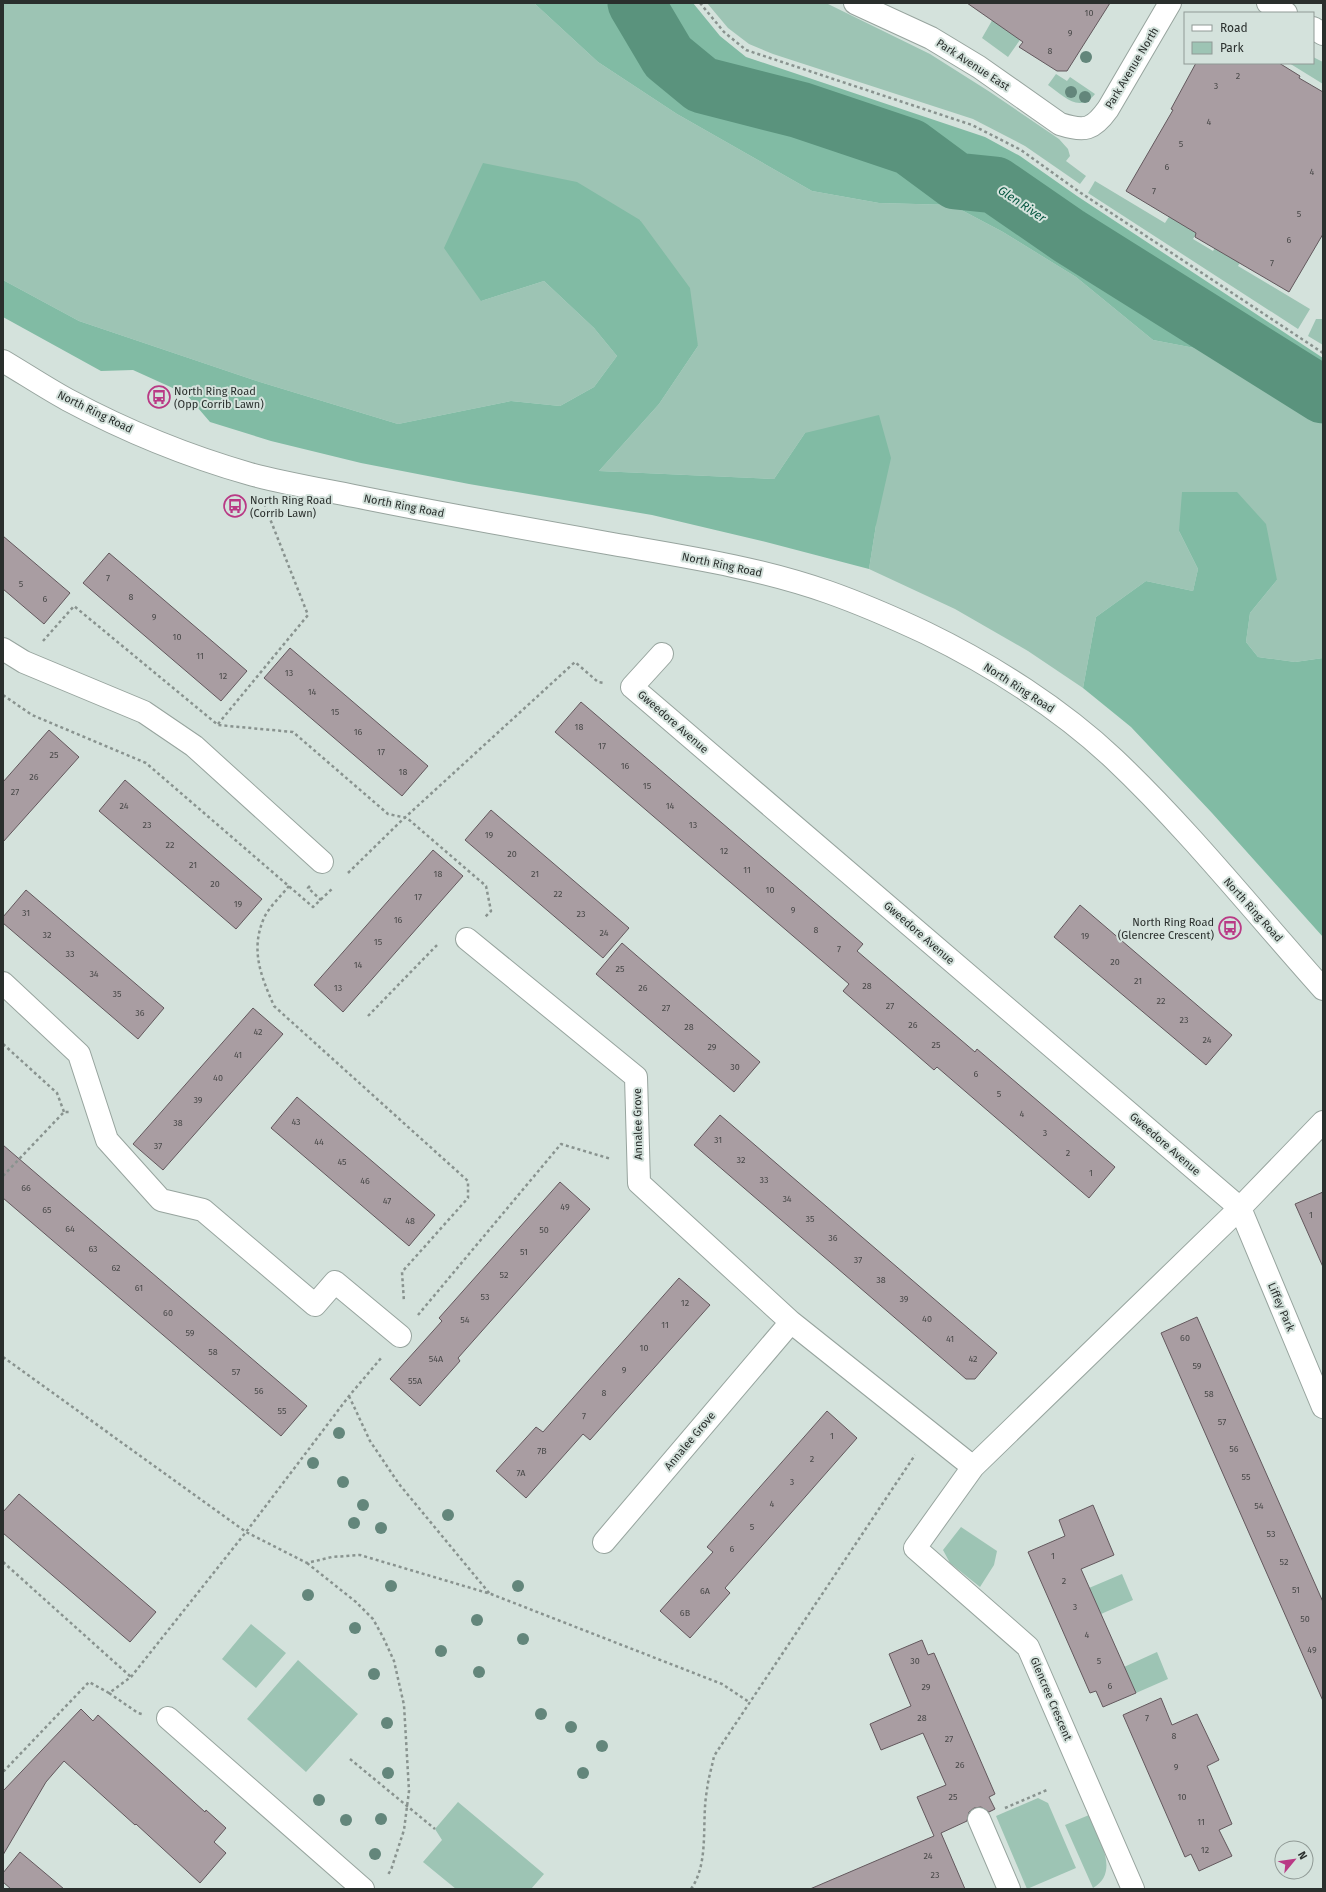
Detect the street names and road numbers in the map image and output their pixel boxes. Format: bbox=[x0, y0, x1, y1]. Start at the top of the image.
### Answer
street label: Park Avenue North bbox=[1103, 25, 1161, 111]
street label: Park Avenue East bbox=[934, 36, 1012, 94]
street label: North Ring Road bbox=[55, 388, 135, 436]
street label: North Ring Road bbox=[363, 492, 445, 520]
street label: North Ring Road bbox=[681, 550, 763, 580]
street label: North Ring Road bbox=[981, 660, 1057, 716]
street label: Gweedore Avenue bbox=[635, 688, 711, 756]
street label: North Ring Road bbox=[1221, 875, 1285, 945]
street label: Gweedore Avenue bbox=[881, 899, 957, 967]
street label: Annalee Grove bbox=[631, 1088, 645, 1160]
street label: Gweedore Avenue bbox=[1127, 1110, 1203, 1178]
street label: Liffey Park bbox=[1265, 1281, 1297, 1334]
street label: Annalee Grove bbox=[662, 1409, 718, 1473]
street label: Glencree Crescent bbox=[1028, 1655, 1074, 1743]

